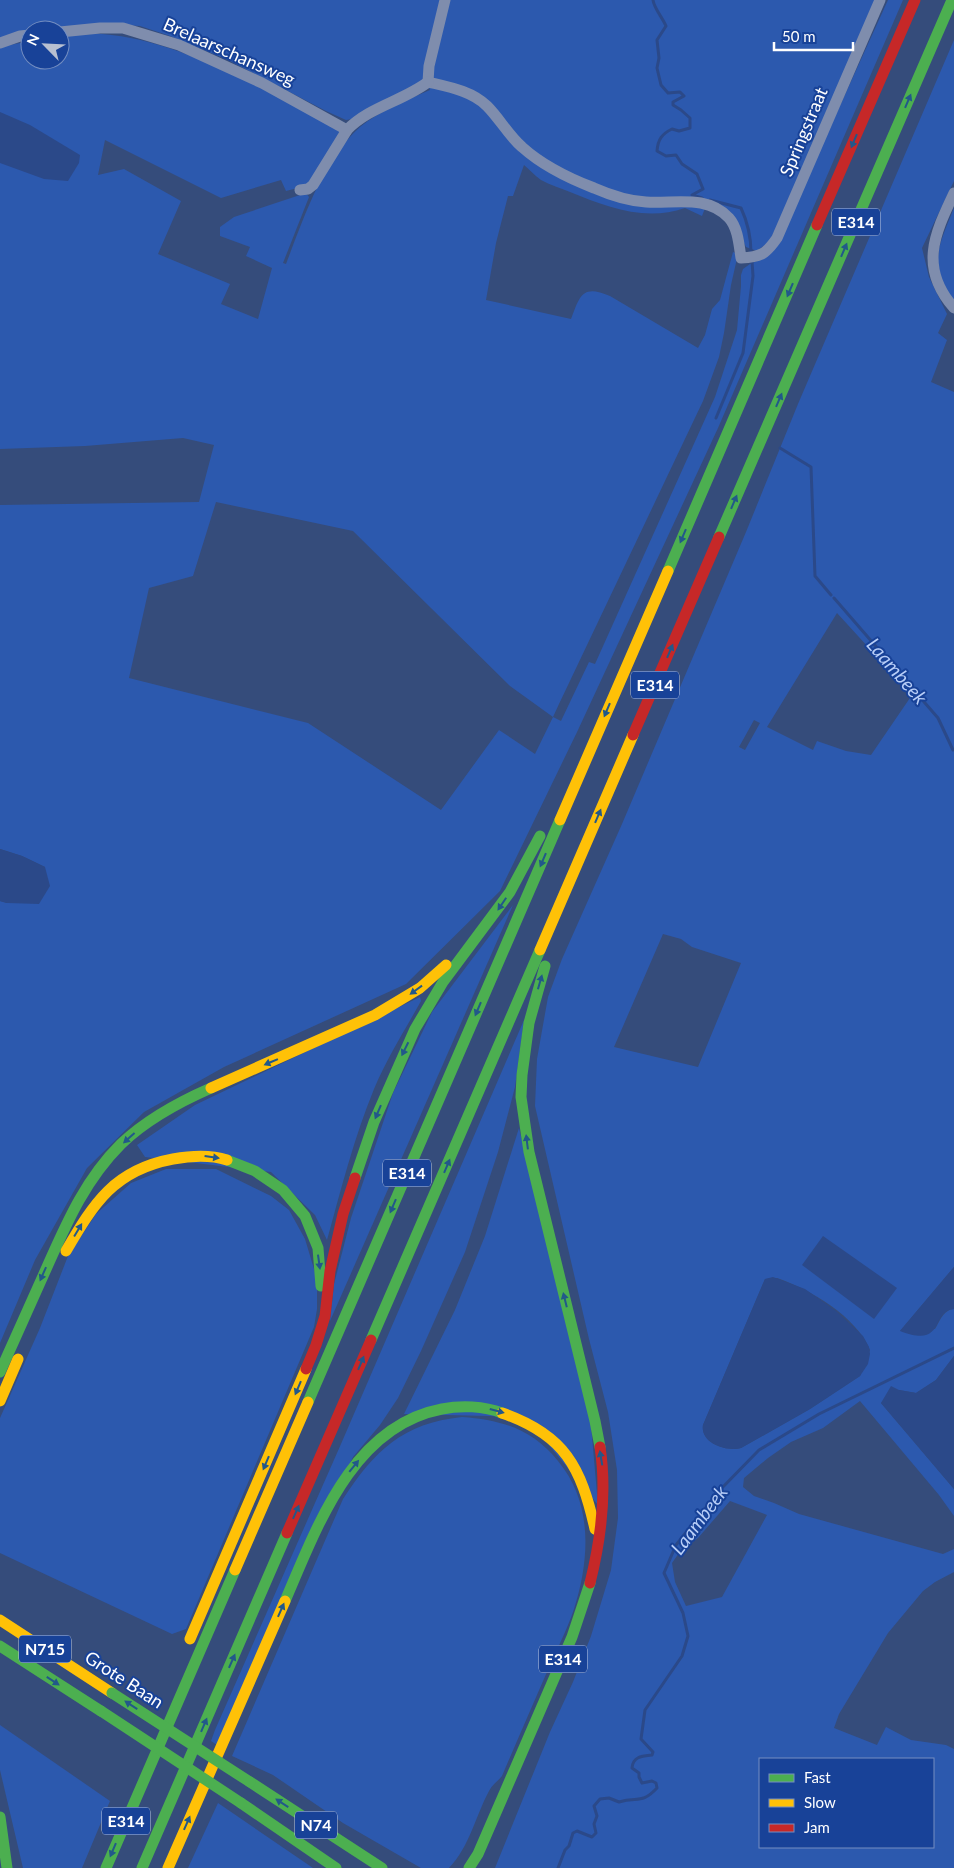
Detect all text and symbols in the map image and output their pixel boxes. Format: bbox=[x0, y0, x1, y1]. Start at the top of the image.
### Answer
street label: Brelaarschansweg bbox=[160, 12, 299, 90]
north arrow bbox=[20, 20, 70, 70]
scale bar bbox=[774, 20, 853, 52]
text: 50 m bbox=[782, 27, 816, 45]
text: N bbox=[23, 31, 43, 48]
street label: Springstraat bbox=[774, 83, 832, 180]
one-way arrow bbox=[905, 94, 913, 108]
one-way arrow bbox=[850, 134, 858, 148]
road number: E314 bbox=[832, 208, 880, 236]
one-way arrow bbox=[840, 243, 848, 257]
one-way arrow bbox=[785, 283, 793, 297]
one-way arrow bbox=[775, 392, 783, 407]
one-way arrow bbox=[731, 495, 739, 509]
one-way arrow bbox=[679, 529, 687, 544]
water label: Laambeek bbox=[862, 633, 933, 709]
one-way arrow bbox=[666, 644, 674, 658]
road number: E314 bbox=[631, 672, 679, 698]
one-way arrow bbox=[603, 703, 611, 717]
one-way arrow bbox=[595, 809, 603, 823]
one-way arrow bbox=[538, 853, 546, 867]
one-way arrow bbox=[497, 898, 507, 911]
one-way arrow bbox=[536, 974, 544, 989]
one-way arrow bbox=[410, 985, 423, 996]
one-way arrow bbox=[474, 1002, 482, 1016]
one-way arrow bbox=[401, 1042, 409, 1056]
one-way arrow bbox=[264, 1058, 278, 1066]
one-way arrow bbox=[373, 1105, 381, 1119]
one-way arrow bbox=[123, 1132, 135, 1144]
one-way arrow bbox=[523, 1134, 531, 1150]
one-way arrow bbox=[204, 1153, 220, 1161]
one-way arrow bbox=[443, 1159, 451, 1173]
road number: E314 bbox=[383, 1160, 431, 1186]
one-way arrow bbox=[388, 1199, 396, 1213]
one-way arrow bbox=[74, 1223, 83, 1236]
one-way arrow bbox=[315, 1254, 323, 1270]
one-way arrow bbox=[38, 1267, 46, 1281]
one-way arrow bbox=[560, 1292, 568, 1307]
one-way arrow bbox=[358, 1356, 366, 1370]
one-way arrow bbox=[294, 1381, 302, 1396]
one-way arrow bbox=[489, 1407, 504, 1415]
one-way arrow bbox=[597, 1450, 605, 1466]
one-way arrow bbox=[262, 1456, 270, 1470]
one-way arrow bbox=[349, 1460, 360, 1473]
water label: Laambeek bbox=[665, 1480, 733, 1559]
one-way arrow bbox=[293, 1505, 301, 1519]
one-way arrow bbox=[277, 1603, 285, 1617]
road number: N715 bbox=[19, 1636, 71, 1662]
street label: Grote Baan bbox=[81, 1646, 168, 1713]
road number: E314 bbox=[539, 1646, 587, 1672]
one-way arrow bbox=[228, 1654, 236, 1668]
one-way arrow bbox=[47, 1676, 60, 1685]
one-way arrow bbox=[124, 1701, 137, 1710]
one-way arrow bbox=[200, 1718, 208, 1732]
legend bbox=[759, 1758, 934, 1848]
text: Fast bbox=[804, 1768, 831, 1786]
text: Slow bbox=[804, 1793, 836, 1811]
one-way arrow bbox=[276, 1798, 289, 1808]
road number: E314 bbox=[102, 1808, 150, 1834]
road number: N74 bbox=[295, 1812, 337, 1838]
one-way arrow bbox=[184, 1816, 192, 1830]
text: Jam bbox=[804, 1818, 830, 1836]
one-way arrow bbox=[109, 1843, 117, 1857]

